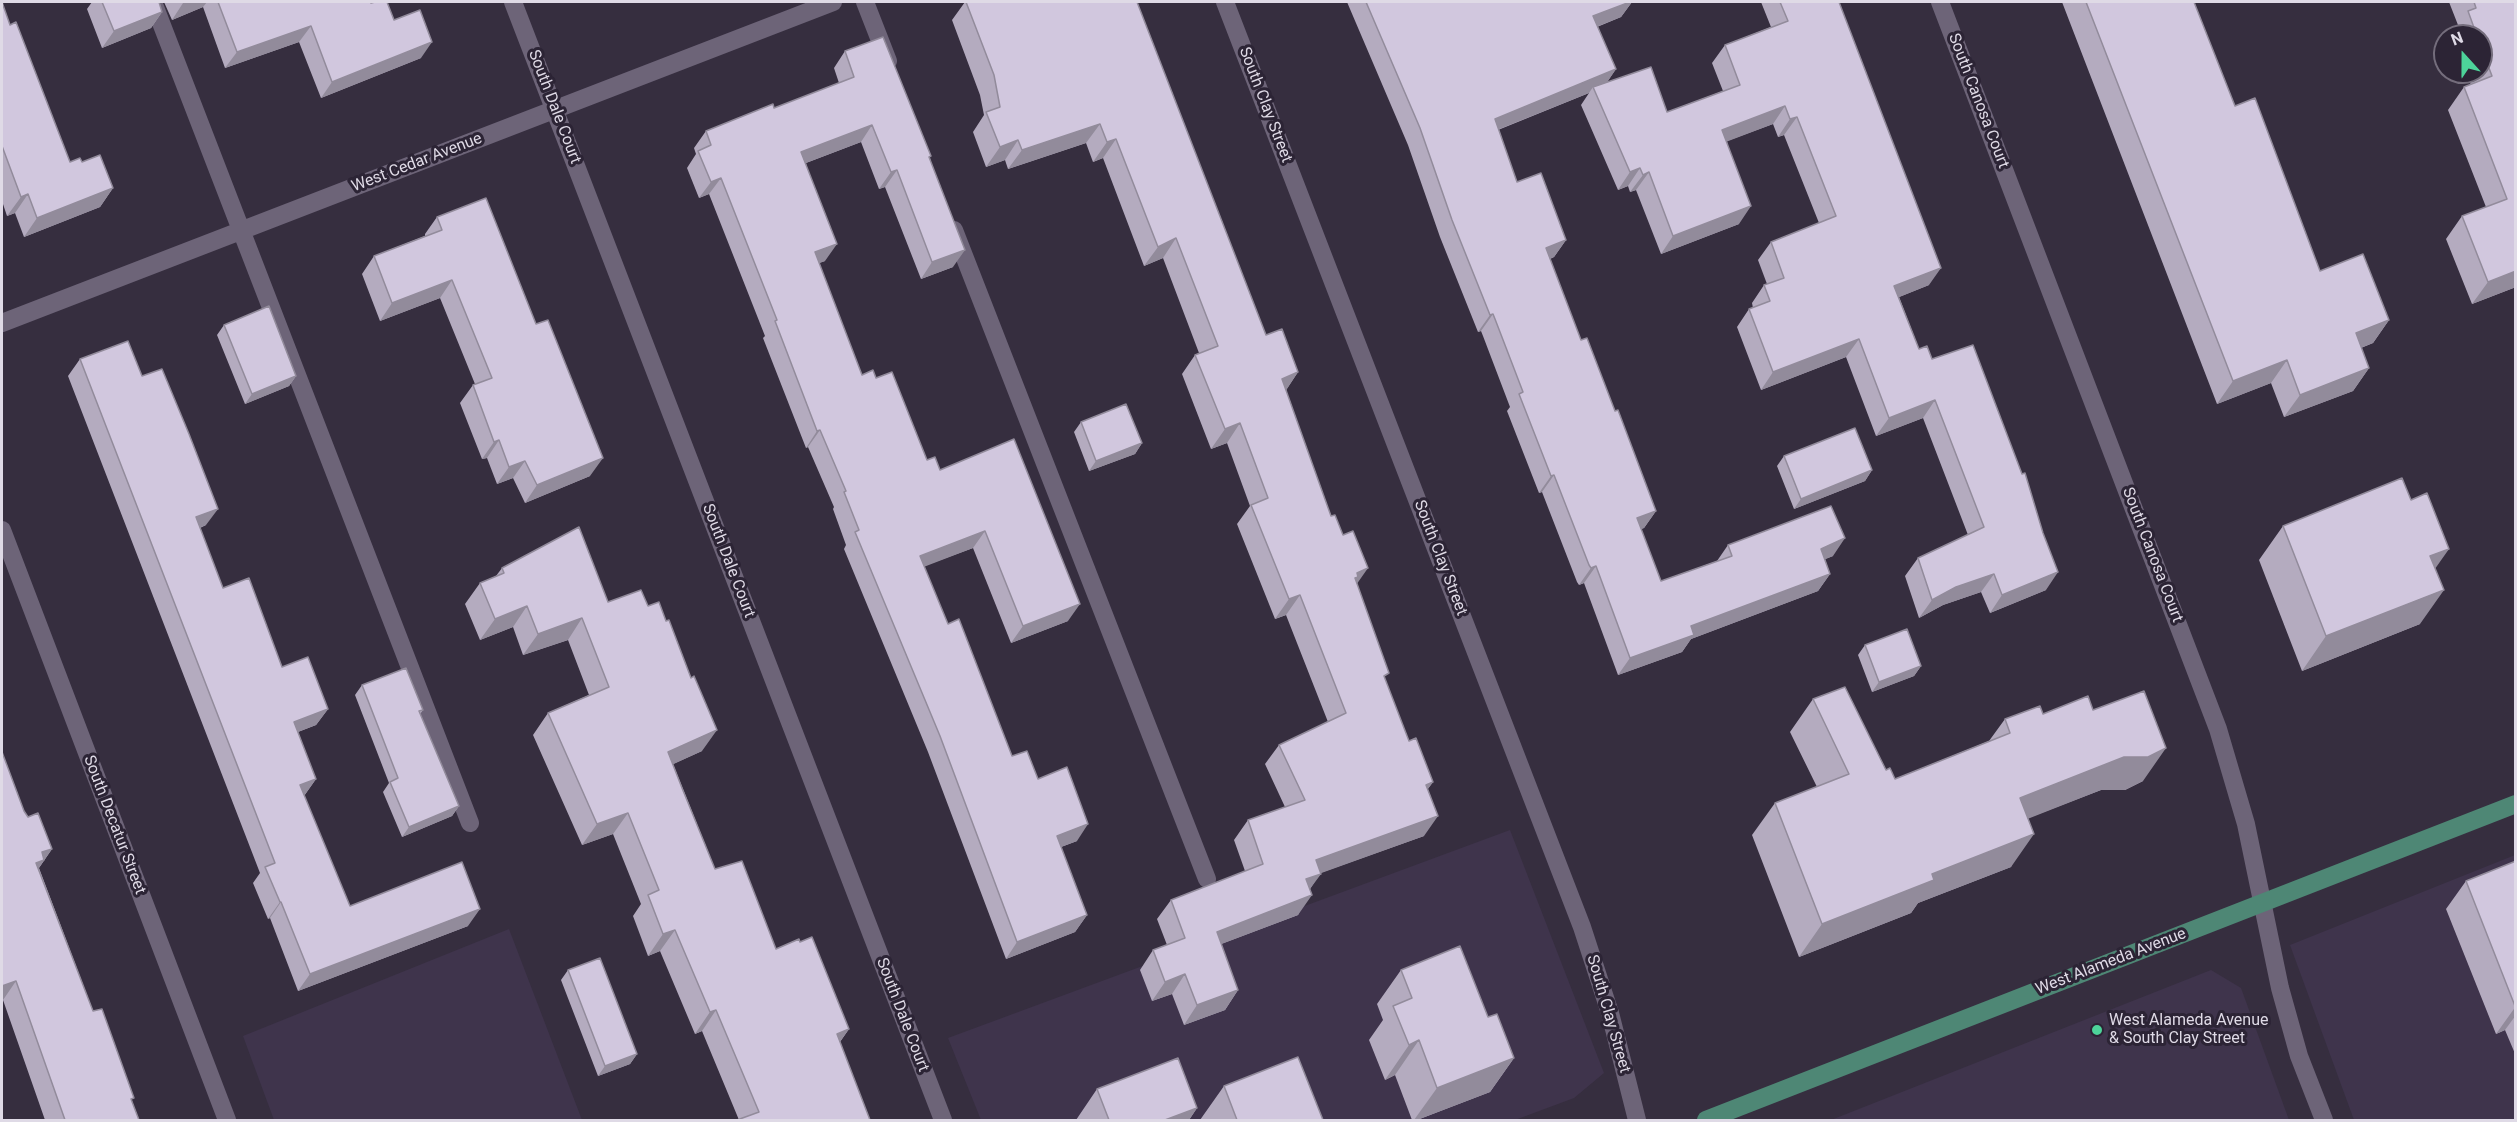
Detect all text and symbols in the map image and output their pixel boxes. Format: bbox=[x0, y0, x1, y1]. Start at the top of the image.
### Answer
north arrow bbox=[2433, 24, 2493, 84]
text: N bbox=[2448, 28, 2466, 49]
street label: South Canosa Court bbox=[1943, 31, 2013, 171]
street label: South Clay Street bbox=[1234, 45, 1296, 165]
street label: South Dale Court bbox=[523, 47, 585, 167]
street label: West Cedar Avenue bbox=[349, 129, 485, 197]
street label: South Canosa Court bbox=[2117, 485, 2187, 625]
street label: South Clay Street bbox=[1409, 498, 1471, 618]
street label: South Dale Court bbox=[697, 501, 759, 621]
street label: South Decatur Street bbox=[79, 753, 149, 897]
street label: West Alameda Avenue bbox=[2033, 924, 2189, 1000]
street label: South Clay Street bbox=[1582, 953, 1634, 1075]
street label: South Dale Court bbox=[871, 955, 933, 1075]
place label: West Alameda Avenue & South Clay Street bbox=[2109, 1011, 2268, 1049]
marker: West Alameda Avenue & South Clay Street bbox=[2090, 1023, 2104, 1037]

